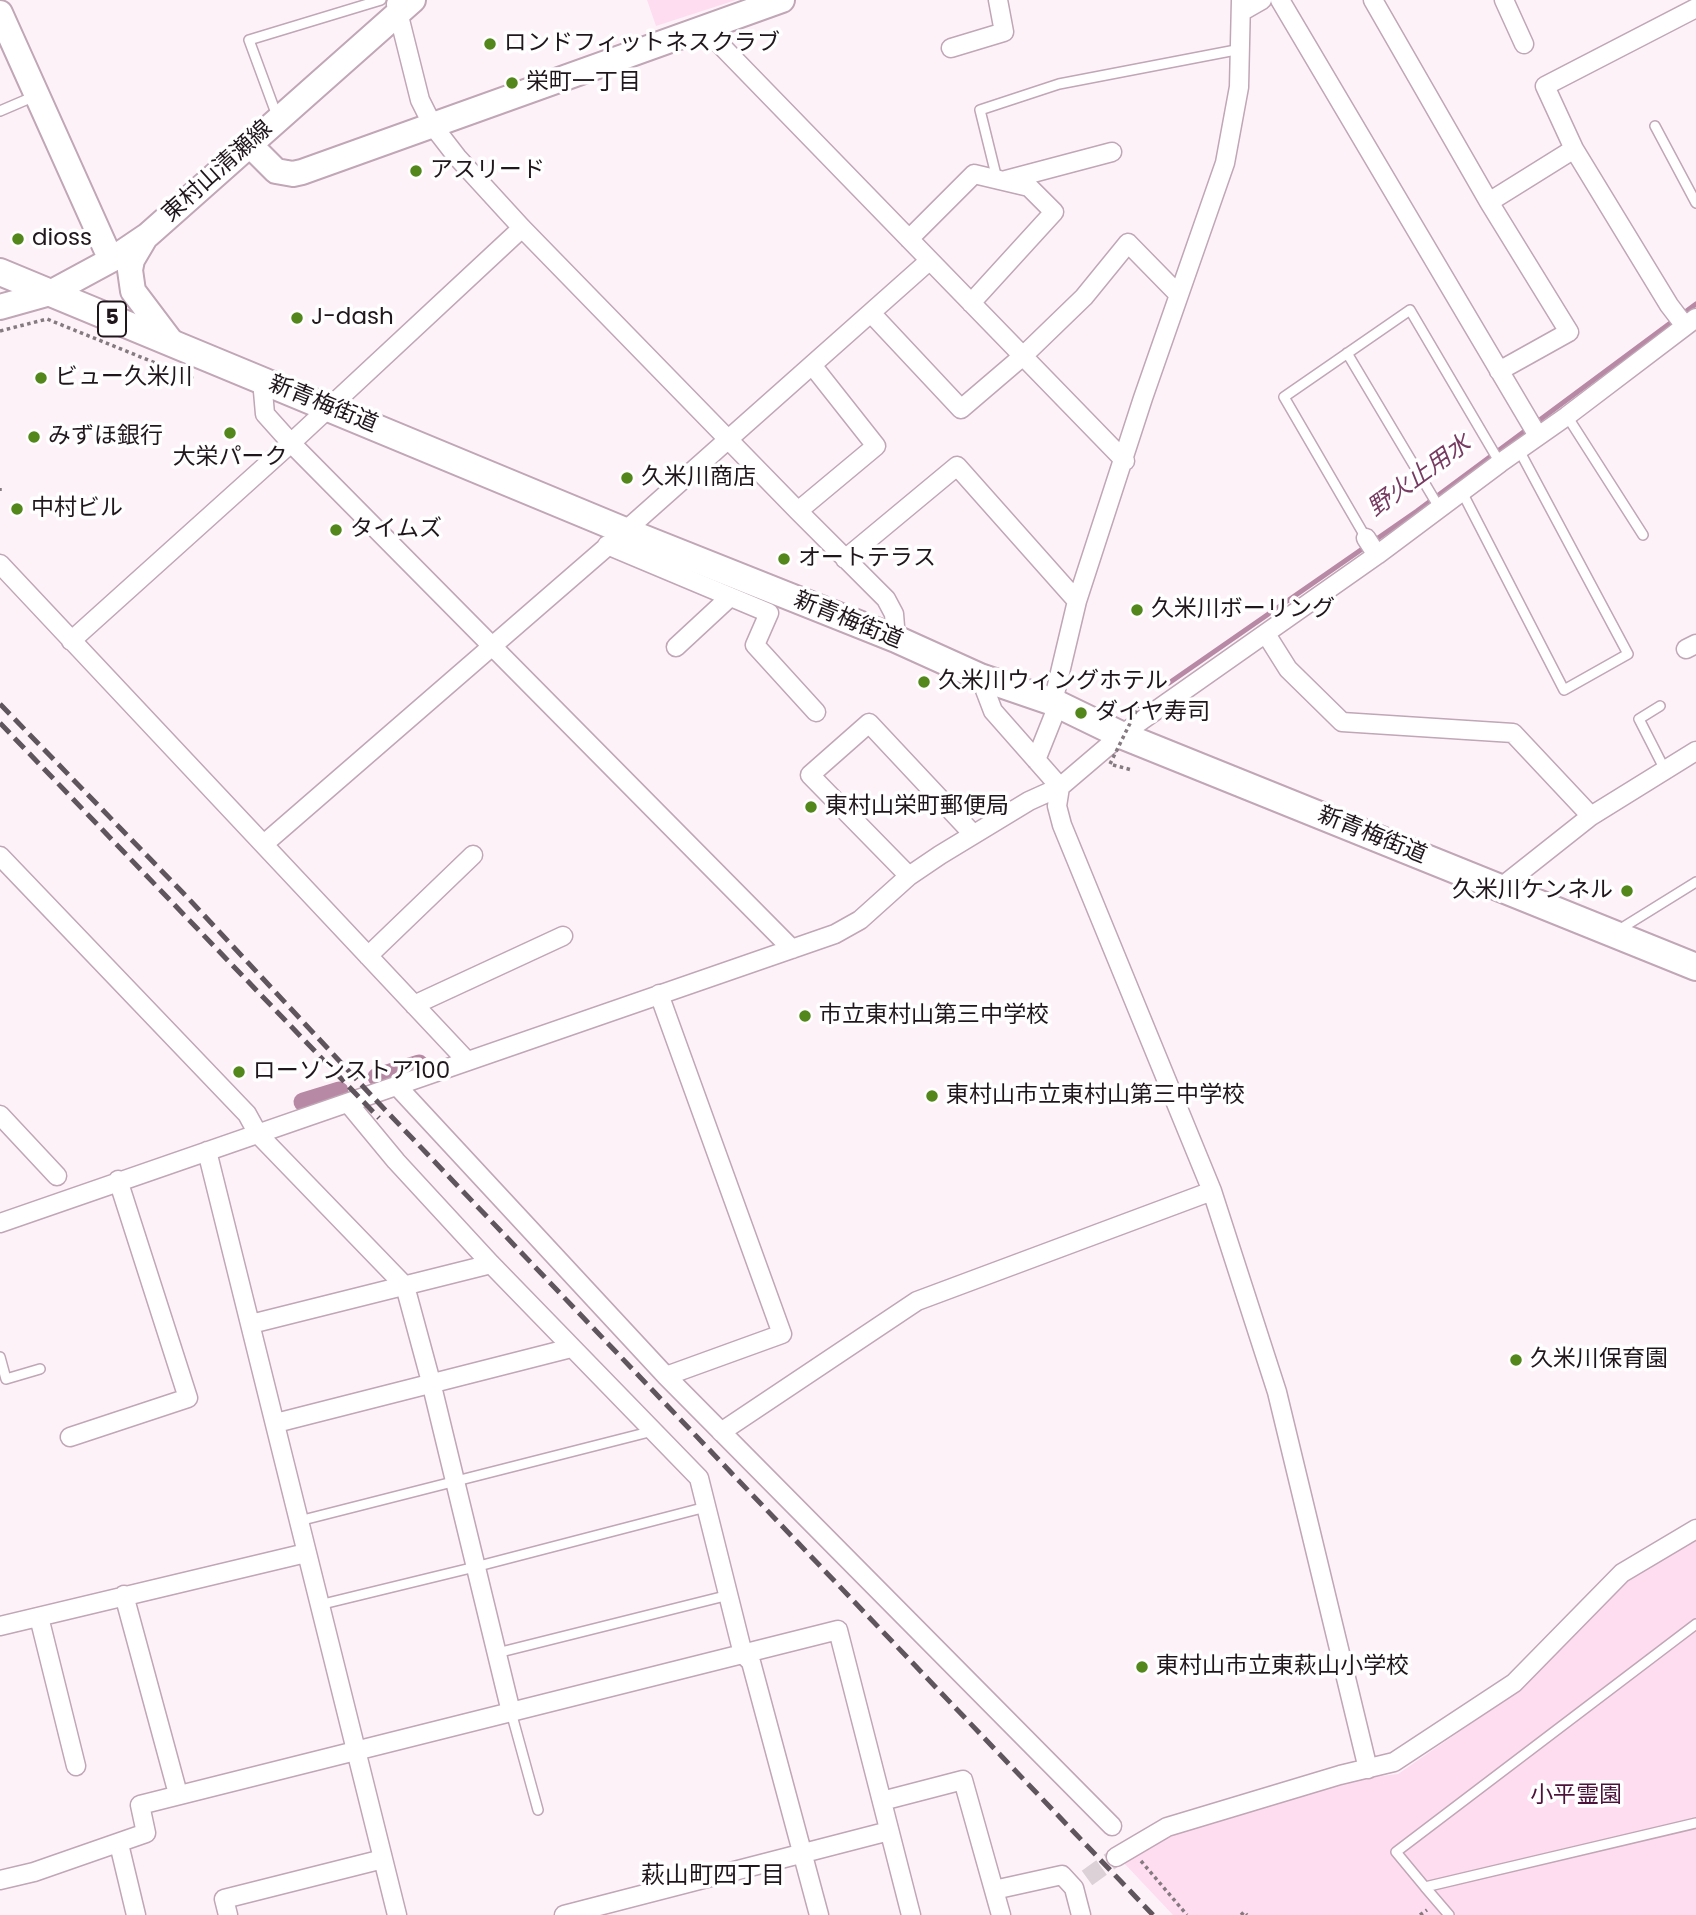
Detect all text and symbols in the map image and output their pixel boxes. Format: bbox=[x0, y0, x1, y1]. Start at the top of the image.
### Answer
place label: ロンドフィットネスクラブ bbox=[504, 30, 780, 58]
marker: ロンドフィットネスクラブ bbox=[482, 36, 498, 52]
place label: 栄町一丁目 bbox=[526, 69, 641, 97]
marker: 栄町一丁目 bbox=[504, 75, 520, 91]
street label: 東村山清瀬線 bbox=[157, 116, 279, 228]
place label: アスリード bbox=[430, 157, 545, 185]
marker: アスリード bbox=[408, 163, 424, 179]
place label: dioss bbox=[32, 225, 92, 253]
marker: dioss bbox=[10, 231, 26, 247]
road number: 5 bbox=[98, 302, 126, 336]
place label: J-dash bbox=[311, 304, 394, 332]
marker: J-dash bbox=[289, 310, 305, 326]
place label: ビュー久米川 bbox=[55, 364, 193, 392]
marker: ビュー久米川 bbox=[33, 370, 49, 386]
street label: 新青梅街道 bbox=[265, 371, 381, 439]
place label: みずほ銀行 bbox=[48, 423, 163, 451]
marker: 大栄パーク bbox=[222, 425, 238, 441]
marker: みずほ銀行 bbox=[26, 429, 42, 445]
water label: 野火止用水 bbox=[1363, 430, 1477, 524]
place label: 大栄パーク bbox=[173, 444, 287, 472]
place label: 久米川商店 bbox=[641, 464, 756, 492]
marker: 久米川商店 bbox=[619, 470, 635, 486]
place label: 中村ビル bbox=[31, 495, 123, 523]
marker: 中村ビル bbox=[9, 501, 25, 517]
place label: タイムズ bbox=[350, 516, 442, 544]
marker: タイムズ bbox=[328, 522, 344, 538]
place label: オートテラス bbox=[798, 545, 936, 573]
marker: オートテラス bbox=[776, 551, 792, 567]
street label: 新青梅街道 bbox=[790, 587, 906, 655]
place label: 久米川ボーリング bbox=[1151, 596, 1335, 624]
marker: 久米川ボーリング bbox=[1129, 602, 1145, 618]
place label: 久米川ウィングホテル bbox=[938, 668, 1168, 696]
marker: 久米川ウィングホテル bbox=[916, 674, 932, 690]
place label: ダイヤ寿司 bbox=[1095, 699, 1210, 727]
marker: ダイヤ寿司 bbox=[1073, 705, 1089, 721]
place label: 東村山栄町郵便局 bbox=[825, 793, 1009, 821]
marker: 東村山栄町郵便局 bbox=[803, 799, 819, 815]
street label: 新青梅街道 bbox=[1314, 802, 1430, 870]
place label: 久米川ケンネル bbox=[1452, 877, 1613, 905]
marker: 久米川ケンネル bbox=[1619, 883, 1635, 899]
place label: 市立東村山第三中学校 bbox=[819, 1002, 1049, 1030]
marker: 市立東村山第三中学校 bbox=[797, 1008, 813, 1024]
place label: ローソンストア100 bbox=[253, 1058, 450, 1086]
marker: ローソンストア100 bbox=[231, 1064, 247, 1080]
place label: 東村山市立東村山第三中学校 bbox=[946, 1082, 1245, 1110]
marker: 東村山市立東村山第三中学校 bbox=[924, 1088, 940, 1104]
place label: 久米川保育園 bbox=[1530, 1346, 1668, 1374]
marker: 久米川保育園 bbox=[1508, 1352, 1524, 1368]
place label: 東村山市立東萩山小学校 bbox=[1156, 1653, 1409, 1681]
marker: 東村山市立東萩山小学校 bbox=[1134, 1659, 1150, 1675]
park label: 小平霊園 bbox=[1530, 1782, 1622, 1810]
district label: 萩山町四丁目 bbox=[641, 1863, 785, 1891]

